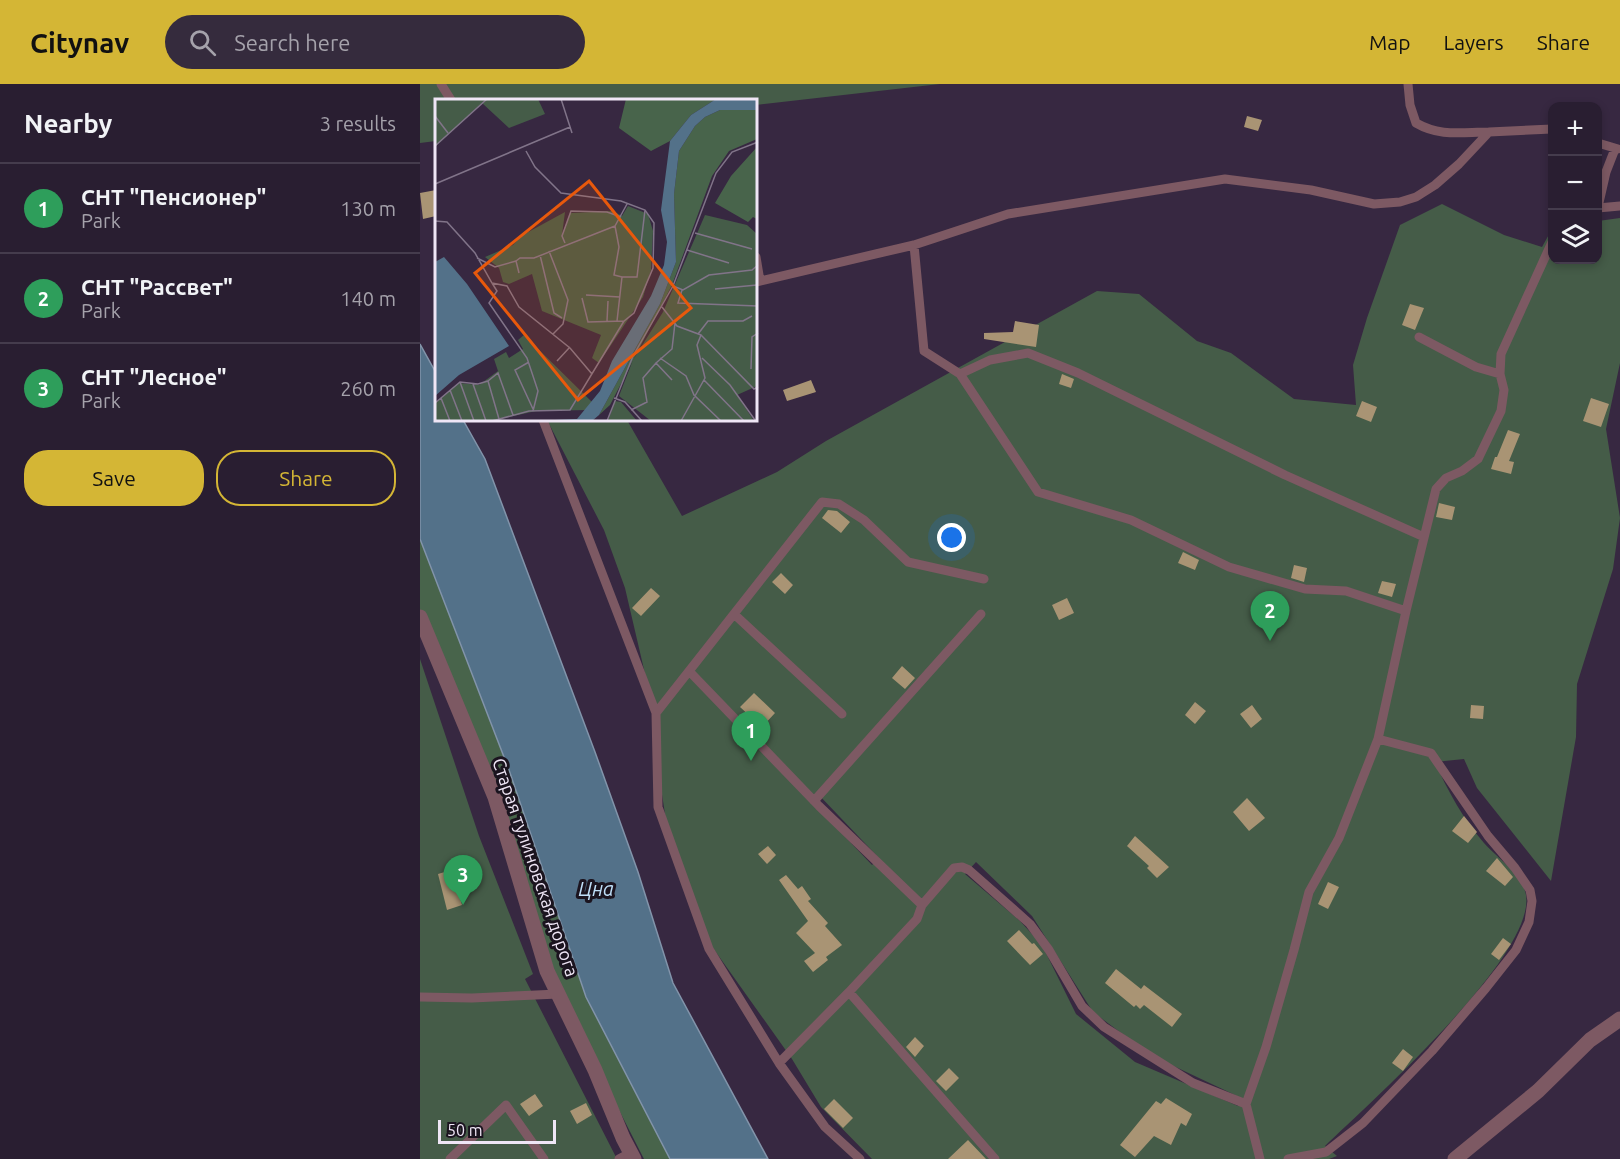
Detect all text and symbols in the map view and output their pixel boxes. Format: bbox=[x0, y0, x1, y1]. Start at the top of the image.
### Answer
search box bbox=[165, 15, 585, 69]
icon: search bbox=[186, 26, 219, 59]
text: Citynav bbox=[30, 27, 129, 58]
text: Search here bbox=[234, 30, 350, 55]
text: Map bbox=[1369, 30, 1410, 54]
text: Layers bbox=[1443, 30, 1504, 54]
text: Share bbox=[1537, 30, 1590, 54]
inset map bbox=[435, 99, 758, 422]
map controls bbox=[1548, 102, 1602, 264]
button: + bbox=[1548, 102, 1602, 156]
text: Nearby bbox=[24, 109, 112, 138]
text: 3 results bbox=[320, 112, 396, 135]
button: − bbox=[1548, 156, 1602, 210]
text: СНТ "Пенсионер" bbox=[81, 184, 266, 209]
text: 1 bbox=[38, 197, 49, 220]
text: 130 m bbox=[340, 197, 396, 220]
text: Park bbox=[81, 209, 121, 232]
button: layers bbox=[1548, 210, 1602, 264]
text: СНТ "Рассвет" bbox=[81, 274, 233, 299]
text: 2 bbox=[38, 287, 49, 310]
text: 140 m bbox=[340, 287, 396, 310]
text: Park bbox=[81, 299, 121, 322]
text: СНТ "Лесное" bbox=[81, 364, 227, 389]
text: 3 bbox=[38, 377, 49, 400]
text: 260 m bbox=[340, 377, 396, 400]
text: Park bbox=[81, 389, 121, 412]
button: Save bbox=[24, 450, 204, 506]
button: Share bbox=[216, 450, 396, 506]
your location bbox=[937, 523, 966, 552]
pin: 2 bbox=[1250, 592, 1290, 641]
pin: 1 bbox=[732, 712, 770, 761]
street label: Старая тулиновская дорога bbox=[489, 755, 583, 979]
pin: 3 bbox=[444, 856, 483, 905]
water label: Цна bbox=[578, 877, 614, 900]
scale bar bbox=[438, 1117, 556, 1144]
text: 50 m bbox=[447, 1121, 483, 1139]

